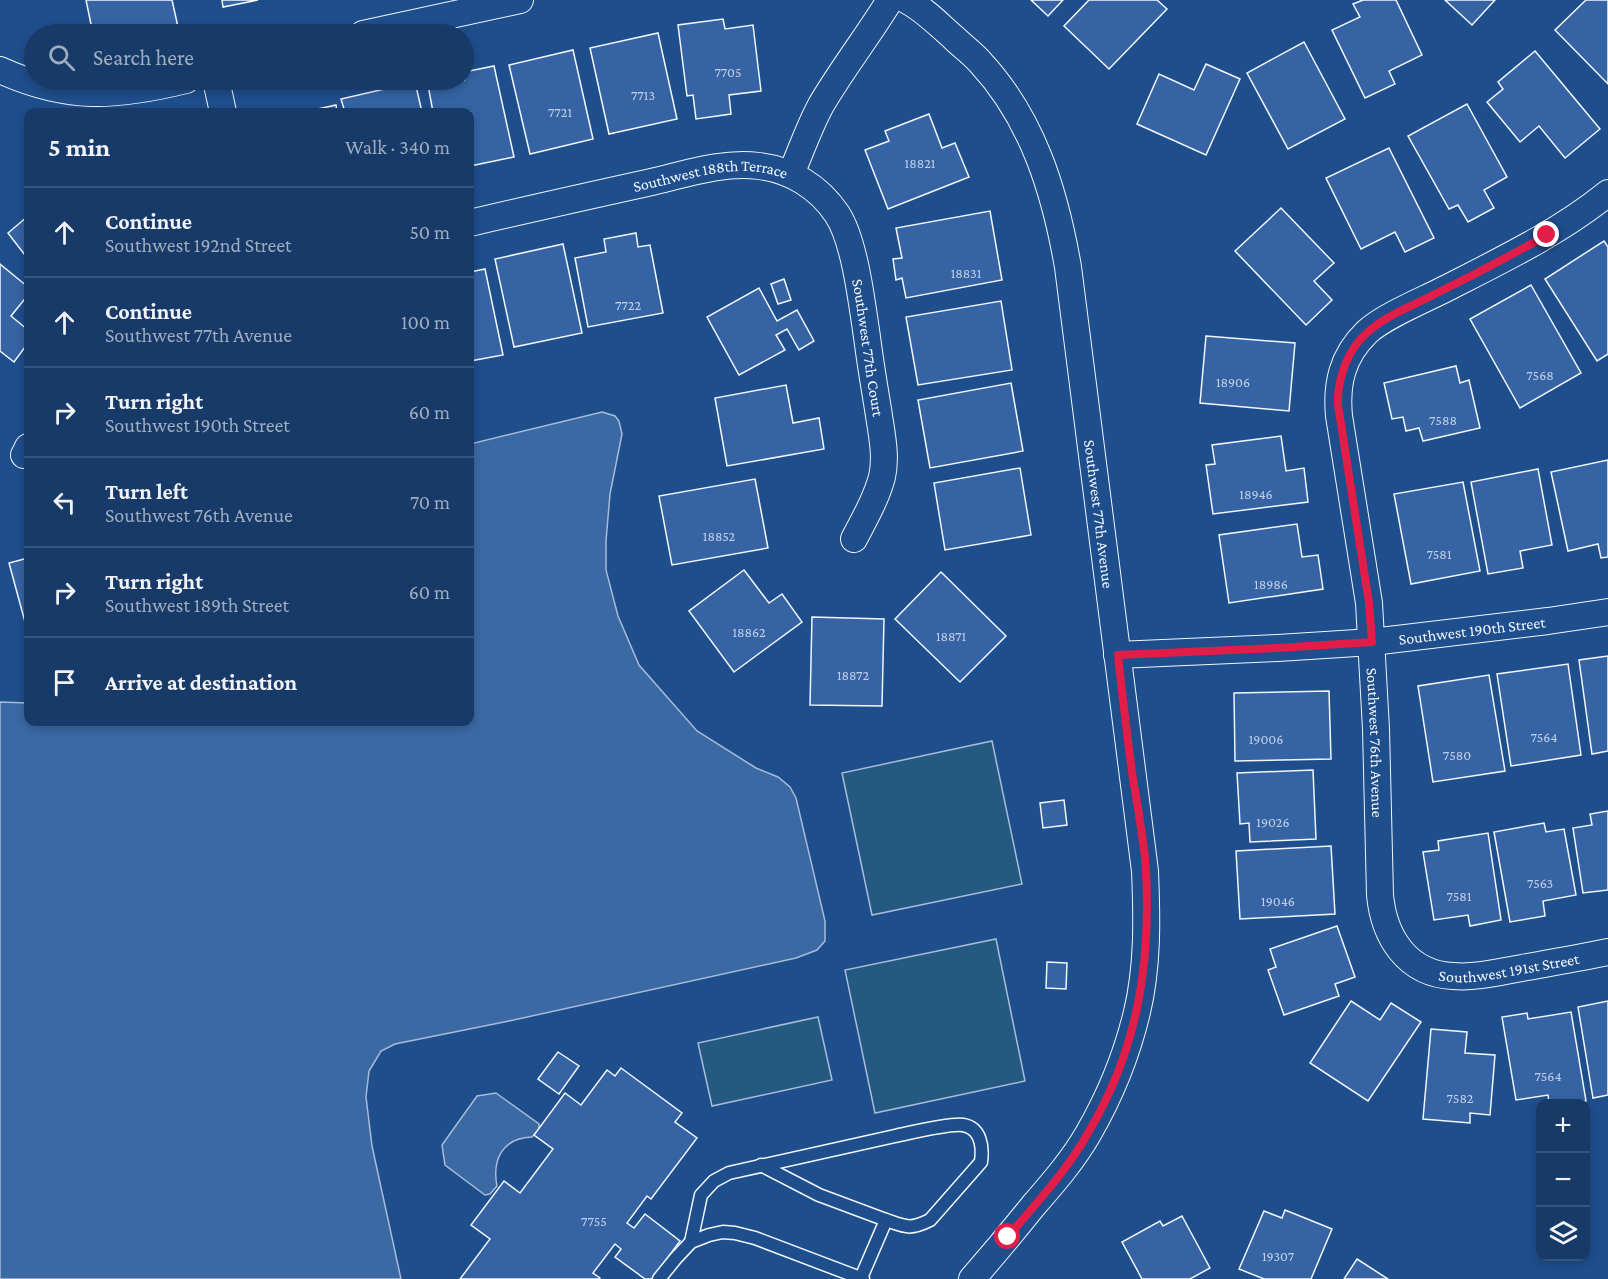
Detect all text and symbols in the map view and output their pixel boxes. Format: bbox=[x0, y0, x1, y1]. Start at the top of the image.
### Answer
search box bbox=[24, 24, 474, 90]
icon: search bbox=[45, 41, 78, 74]
text: Search here bbox=[93, 45, 194, 70]
house number: 7705 bbox=[714, 64, 742, 80]
house number: 7713 bbox=[631, 87, 655, 103]
house number: 7721 bbox=[548, 104, 572, 120]
text: 5 min bbox=[48, 133, 110, 162]
text: Walk · 340 m bbox=[345, 136, 450, 158]
house number: 18821 bbox=[905, 155, 936, 171]
street label: Southwest 188th Terrace bbox=[631, 156, 790, 194]
text: Continue bbox=[105, 209, 192, 234]
icon: ahead bbox=[48, 216, 81, 249]
text: 50 m bbox=[409, 221, 450, 243]
route end bbox=[1533, 221, 1559, 247]
text: Southwest 192nd Street bbox=[105, 234, 292, 256]
house number: 18831 bbox=[951, 265, 982, 281]
street label: Southwest 77th Court bbox=[850, 277, 888, 418]
house number: 7722 bbox=[615, 297, 641, 313]
text: Continue bbox=[105, 299, 192, 324]
icon: ahead bbox=[48, 306, 81, 339]
text: 100 m bbox=[401, 311, 450, 333]
text: Southwest 77th Avenue bbox=[105, 324, 292, 346]
house number: 7568 bbox=[1526, 367, 1554, 383]
house number: 18906 bbox=[1216, 374, 1250, 390]
text: Turn right bbox=[105, 389, 203, 414]
icon: right bbox=[48, 396, 81, 429]
text: 60 m bbox=[409, 401, 450, 423]
house number: 7588 bbox=[1429, 412, 1457, 428]
text: Southwest 190th Street bbox=[105, 414, 290, 436]
street label: Southwest 77th Avenue bbox=[1082, 439, 1117, 589]
text: Turn left bbox=[105, 479, 188, 504]
icon: left bbox=[48, 486, 81, 519]
house number: 18946 bbox=[1239, 486, 1273, 502]
text: 70 m bbox=[410, 491, 450, 513]
text: Southwest 76th Avenue bbox=[105, 504, 293, 526]
house number: 18852 bbox=[703, 528, 736, 544]
house number: 7581 bbox=[1426, 546, 1452, 562]
text: Turn right bbox=[105, 569, 203, 594]
icon: right bbox=[48, 576, 81, 609]
house number: 18986 bbox=[1254, 576, 1288, 592]
text: 60 m bbox=[409, 581, 450, 603]
text: Southwest 189th Street bbox=[105, 594, 289, 616]
street label: Southwest 190th Street bbox=[1398, 613, 1547, 647]
house number: 18862 bbox=[732, 624, 766, 640]
house number: 18871 bbox=[936, 628, 966, 644]
icon: arrive bbox=[48, 666, 81, 699]
house number: 18872 bbox=[837, 667, 869, 683]
street label: Southwest 76th Avenue bbox=[1364, 667, 1387, 818]
text: Arrive at destination bbox=[105, 670, 297, 695]
house number: 7564 bbox=[1530, 729, 1558, 745]
house number: 19006 bbox=[1249, 731, 1283, 747]
house number: 7580 bbox=[1443, 747, 1471, 763]
house number: 19026 bbox=[1256, 814, 1290, 830]
house number: 7563 bbox=[1527, 875, 1553, 891]
house number: 7581 bbox=[1446, 888, 1472, 904]
house number: 19046 bbox=[1261, 893, 1295, 909]
street label: Southwest 191st Street bbox=[1437, 949, 1581, 985]
house number: 7564 bbox=[1534, 1068, 1562, 1084]
house number: 7582 bbox=[1446, 1090, 1474, 1106]
map controls bbox=[1536, 1099, 1590, 1261]
button: + bbox=[1536, 1099, 1590, 1153]
button: − bbox=[1536, 1153, 1590, 1207]
button: layers bbox=[1536, 1207, 1590, 1261]
house number: 7755 bbox=[581, 1213, 607, 1229]
route start bbox=[994, 1223, 1020, 1249]
house number: 19307 bbox=[1262, 1248, 1295, 1264]

